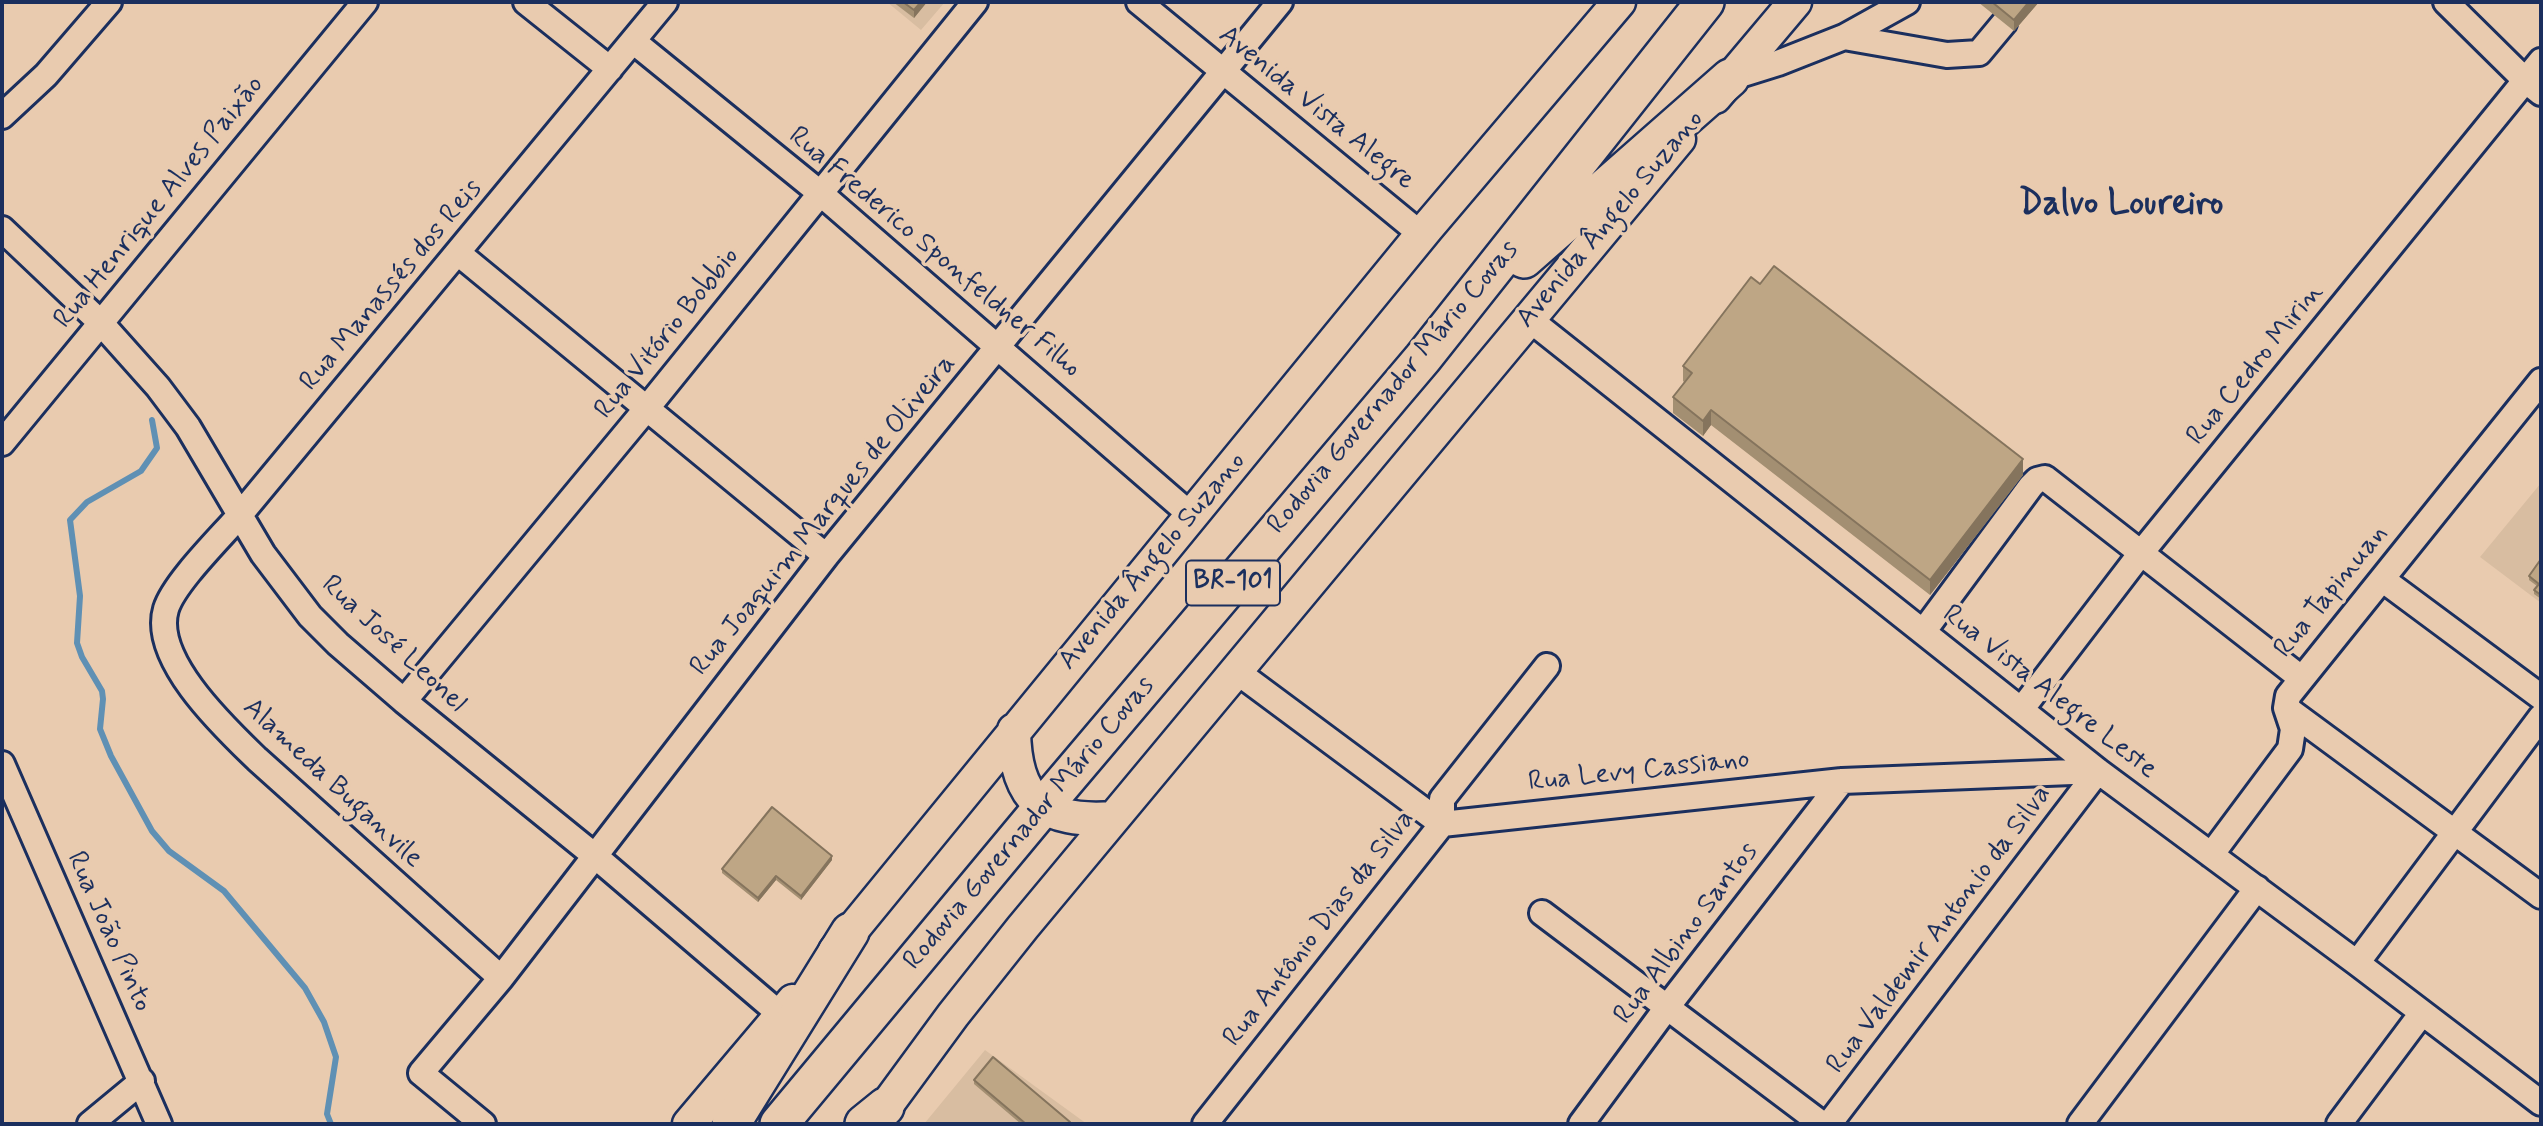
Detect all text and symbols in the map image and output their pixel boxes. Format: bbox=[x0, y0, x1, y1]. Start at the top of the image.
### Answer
street label: Avenida Vista Alegre bbox=[1211, 19, 1421, 199]
street label: Rua Henrique Alves Paixão bbox=[48, 70, 272, 336]
street label: Avenida Ângelo Suzano bbox=[1510, 104, 1712, 336]
street label: Rua Frederico Sponfeldner Filho bbox=[781, 120, 1087, 386]
street label: Rua Manassés dos Reis bbox=[294, 173, 490, 399]
district label: Dalvo Loureiro bbox=[2019, 185, 2223, 227]
street label: Rodovia Governador Mário Covas bbox=[1261, 234, 1527, 542]
street label: Rua Vitório Bobbio bbox=[588, 241, 748, 427]
street label: Rua Cedro Mirin bbox=[2180, 277, 2332, 453]
street label: Rua Joaquim Marques de Oliveira bbox=[684, 349, 964, 683]
street label: Avenida Ângelo Suzano bbox=[1052, 446, 1254, 678]
street label: Rua Tapinuan bbox=[2268, 518, 2396, 666]
road number: BR-101 bbox=[1186, 561, 1280, 606]
street label: Rua José Leonel bbox=[313, 569, 473, 721]
street label: Rua Vista Alegre Leste bbox=[1935, 599, 2163, 787]
street label: Rodovia Governador Mário Covas bbox=[897, 670, 1163, 978]
street label: Alameda Buganvile bbox=[235, 692, 429, 876]
street label: Rua Levy Cassiano bbox=[1527, 744, 1751, 800]
street label: Rua Valdemir Antonio da Silva bbox=[1820, 779, 2060, 1081]
street label: Rua Antônio Dias da Silva bbox=[1217, 804, 1423, 1054]
street label: Rua Albino Santos bbox=[1608, 836, 1766, 1032]
street label: Rua João Pinto bbox=[58, 847, 158, 1017]

